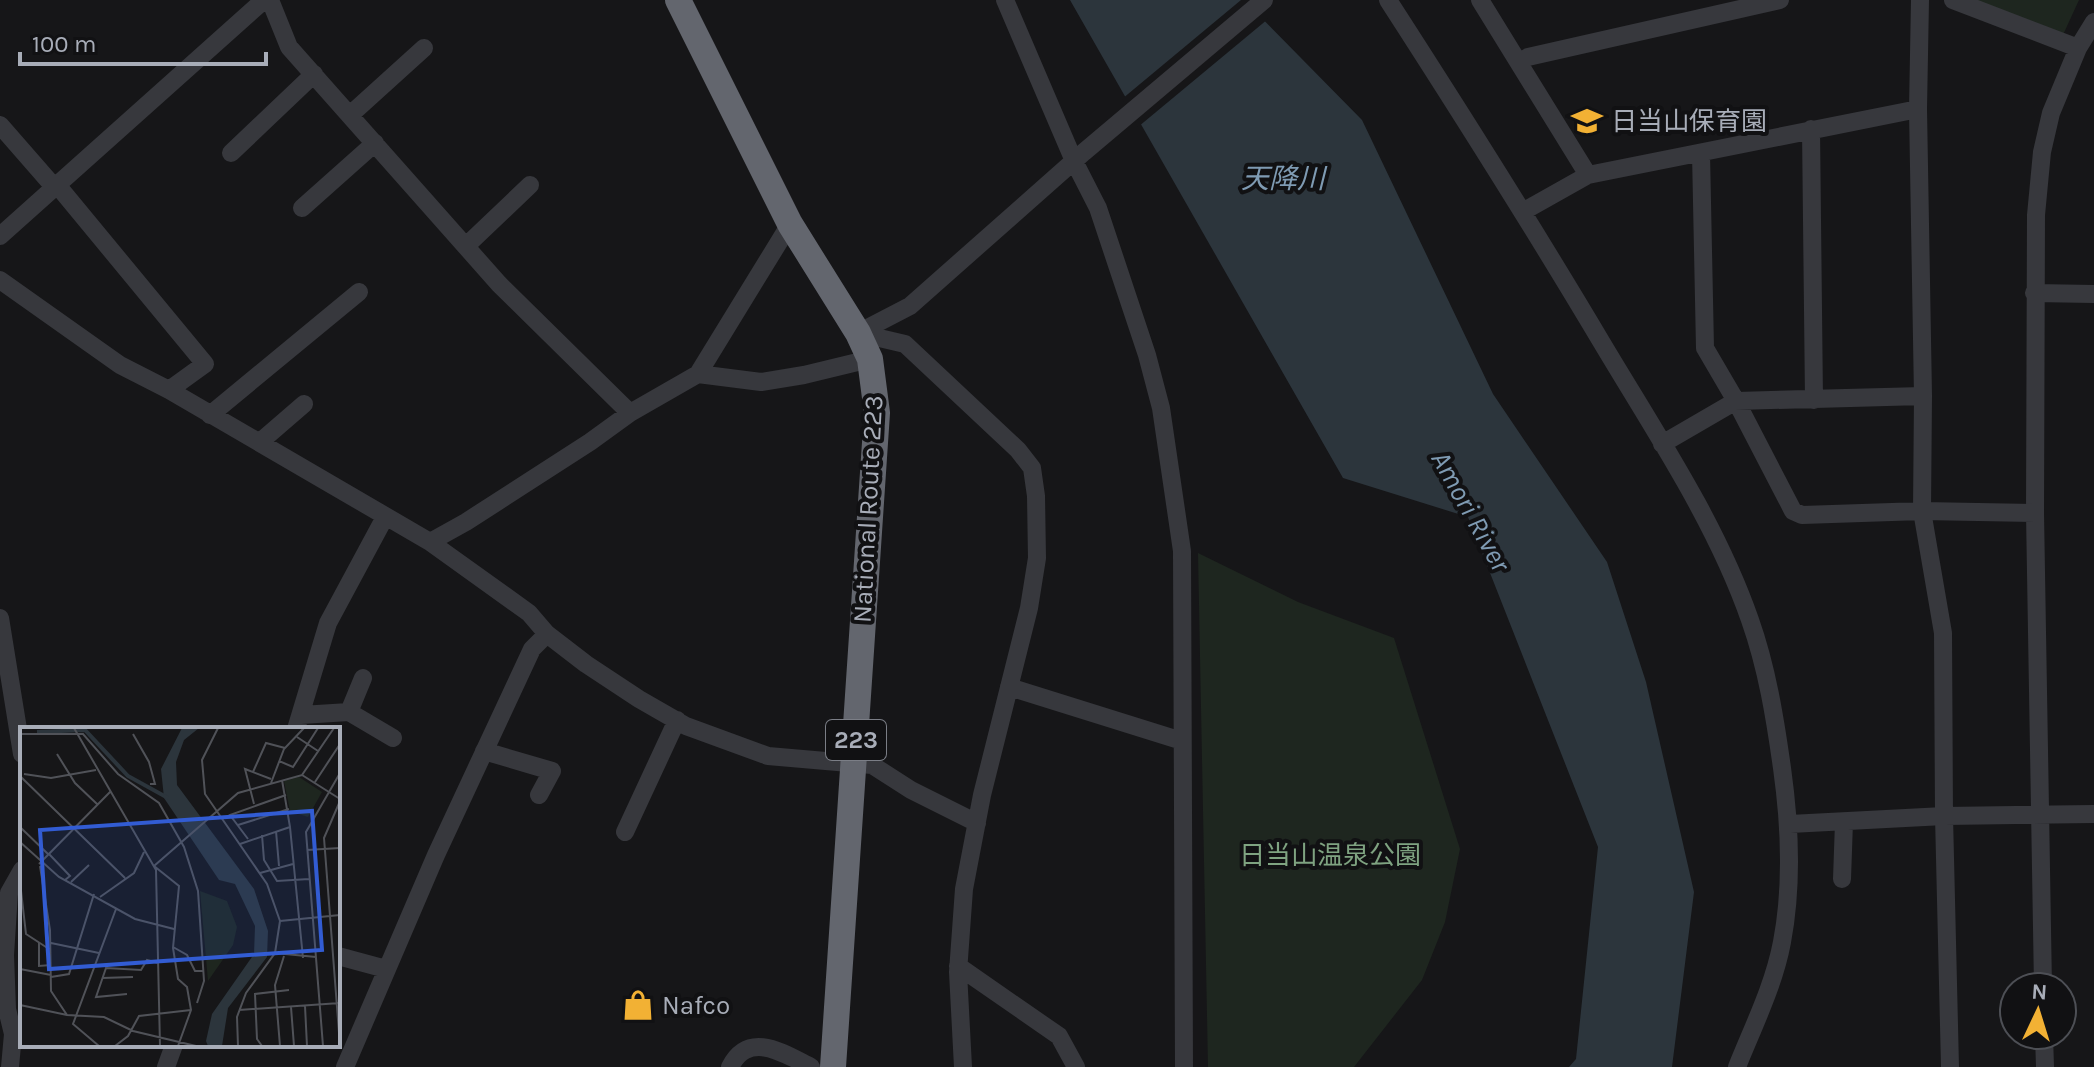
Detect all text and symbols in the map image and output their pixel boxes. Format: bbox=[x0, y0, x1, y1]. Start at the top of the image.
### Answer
scale bar bbox=[20, 16, 266, 66]
text: 100 m bbox=[32, 30, 97, 58]
school or university icon: 日当山保育園 bbox=[1570, 104, 1604, 138]
place label: 日当山保育園 bbox=[1611, 106, 1767, 137]
water label: 天降川 bbox=[1241, 162, 1328, 195]
street label: National Route 223 bbox=[847, 394, 889, 624]
water label: Amori River bbox=[1424, 445, 1518, 578]
road number: 223 bbox=[826, 720, 886, 760]
inset map bbox=[20, 727, 340, 1047]
park label: 日当山温泉公園 bbox=[1239, 840, 1421, 871]
north arrow bbox=[1998, 971, 2078, 1051]
text: N bbox=[2031, 979, 2048, 1006]
shop icon: Nafco bbox=[621, 988, 655, 1022]
place label: Nafco bbox=[662, 990, 730, 1021]

